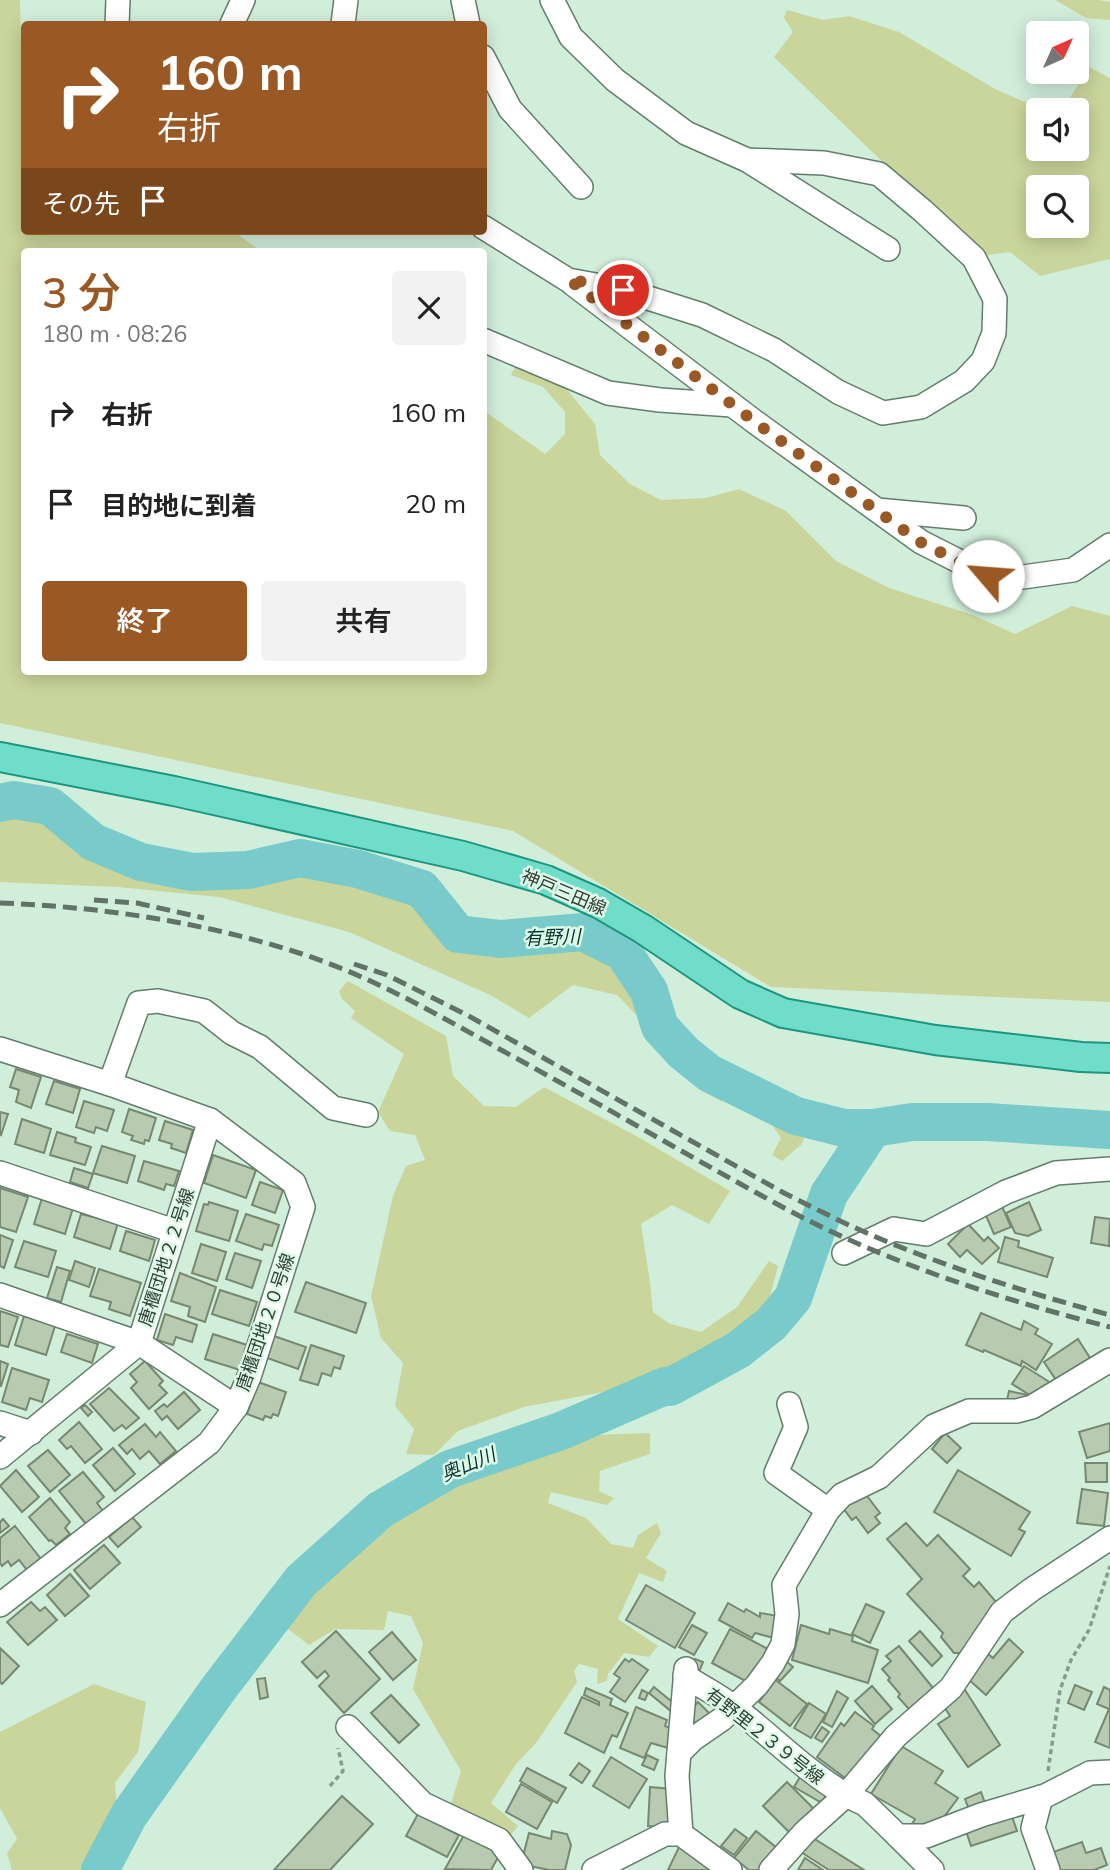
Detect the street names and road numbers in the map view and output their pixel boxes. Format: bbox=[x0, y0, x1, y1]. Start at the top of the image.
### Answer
street label: 神戸三田線 bbox=[518, 864, 610, 920]
street label: 唐櫃団地２２号線 bbox=[133, 1185, 199, 1329]
street label: 唐櫃団地２０号線 bbox=[231, 1250, 299, 1394]
street label: 有野里２３９号線 bbox=[701, 1683, 829, 1789]

